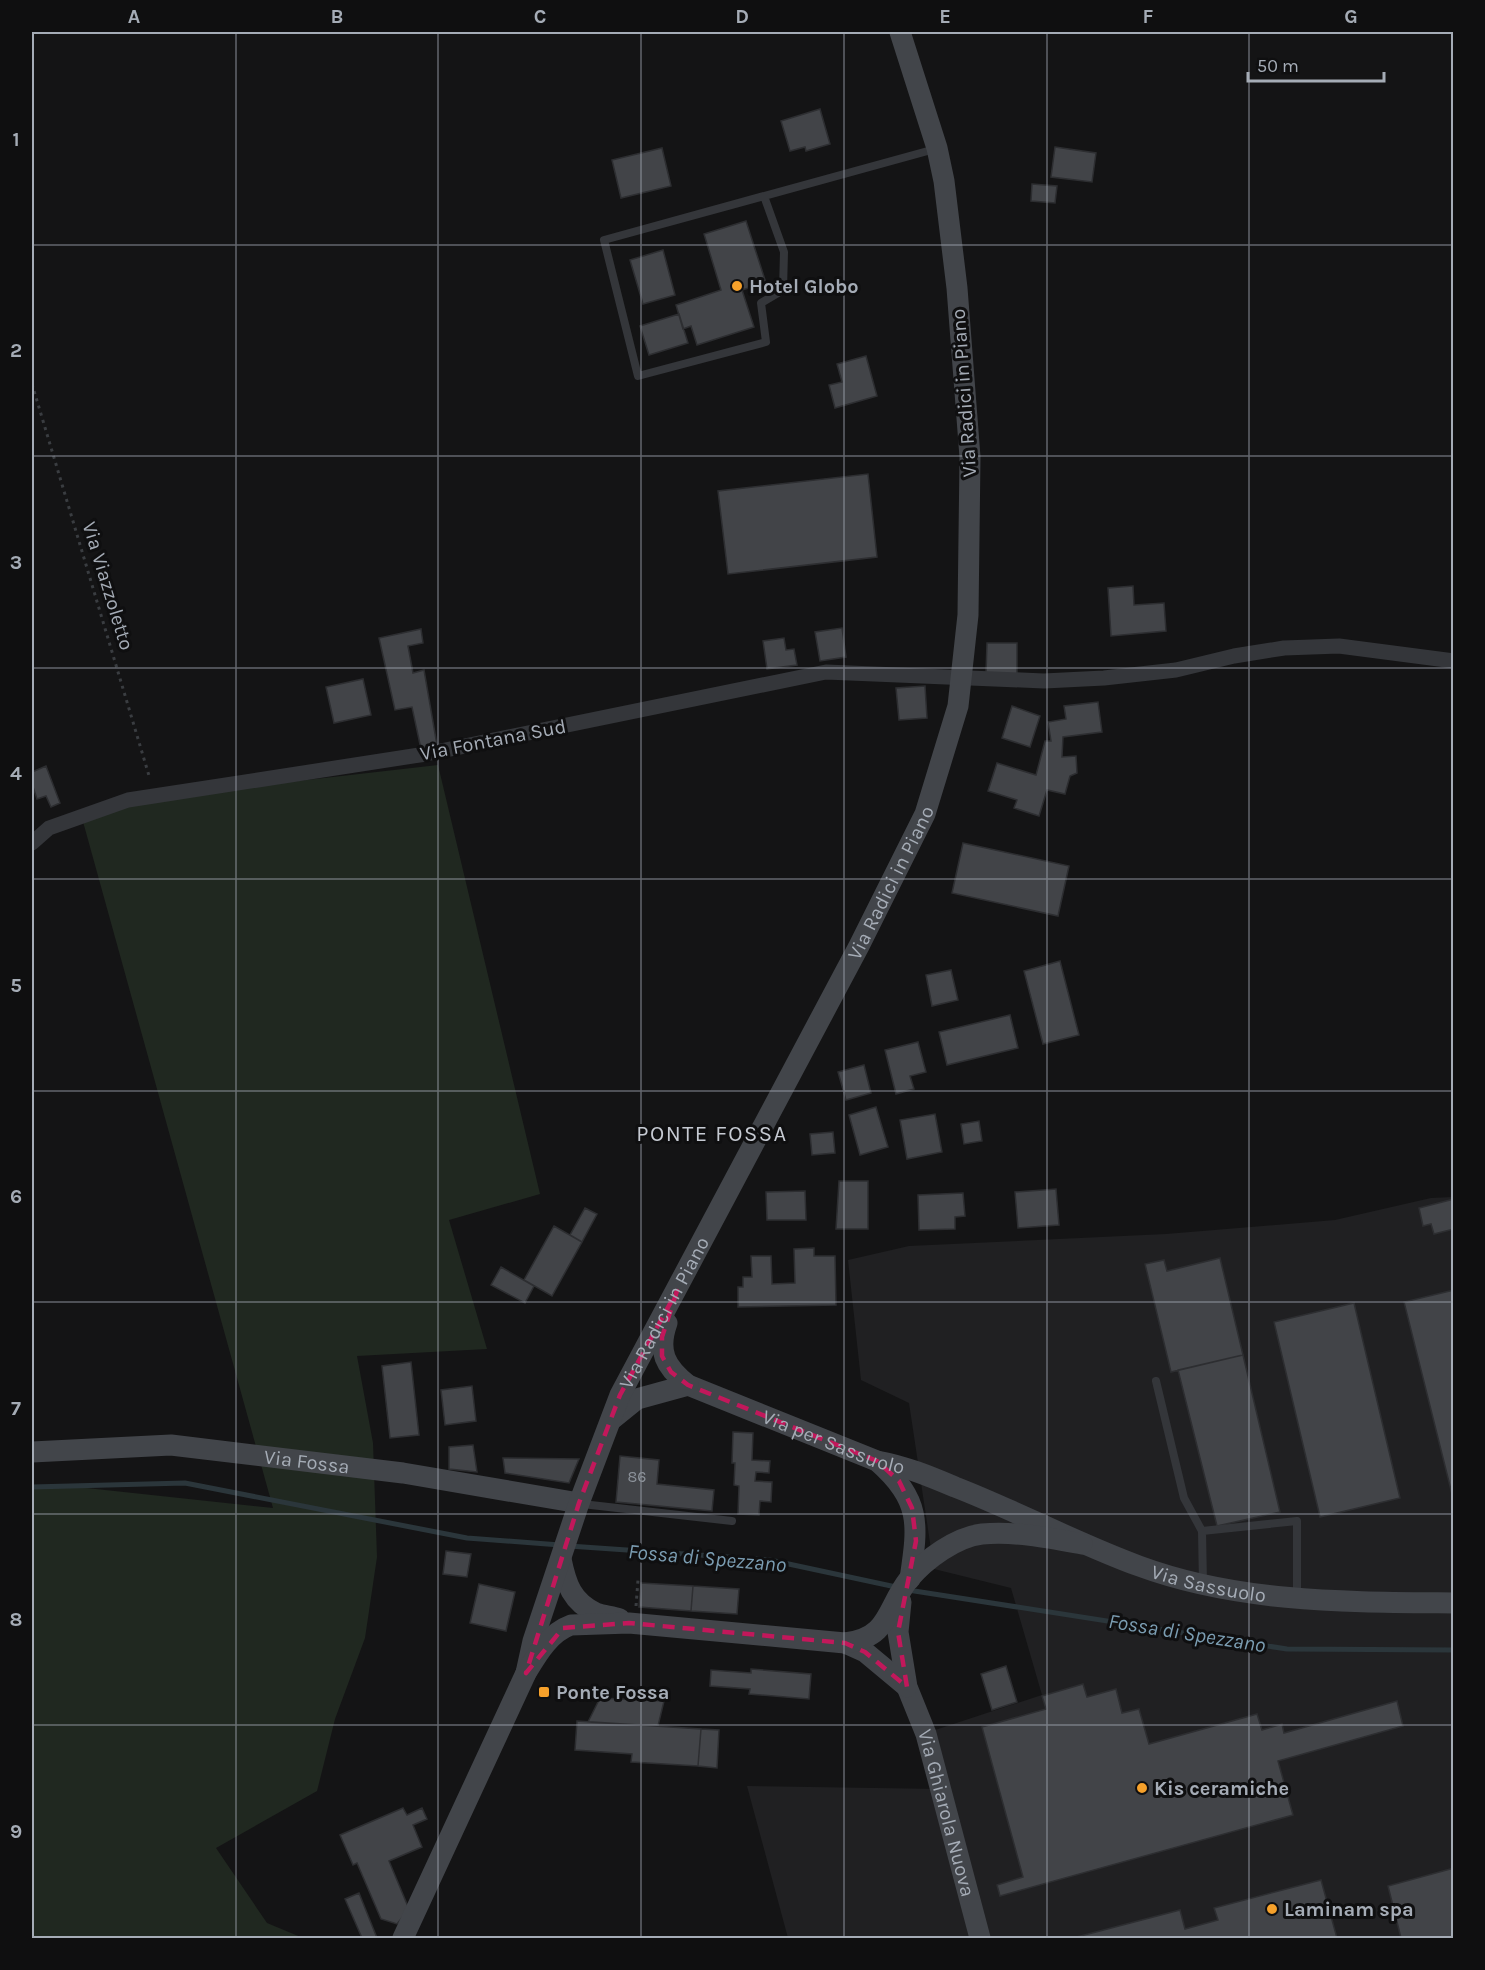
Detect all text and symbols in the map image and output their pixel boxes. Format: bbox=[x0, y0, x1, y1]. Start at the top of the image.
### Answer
text: A bbox=[128, 5, 141, 28]
text: B bbox=[331, 5, 343, 28]
text: C bbox=[534, 5, 546, 28]
text: D bbox=[735, 5, 749, 28]
text: E bbox=[939, 5, 951, 28]
text: F bbox=[1143, 5, 1154, 28]
text: G bbox=[1344, 5, 1358, 28]
scale bar bbox=[1248, 45, 1384, 83]
text: 50 m bbox=[1257, 55, 1299, 77]
text: 1 bbox=[12, 128, 20, 151]
place label: Hotel Globo bbox=[749, 275, 859, 298]
marker: Hotel Globo bbox=[730, 279, 744, 293]
street label: Via Radici in Piano bbox=[947, 308, 981, 478]
text: 2 bbox=[10, 339, 22, 362]
street label: Via Viazzoletto bbox=[78, 519, 138, 653]
text: 3 bbox=[10, 551, 22, 574]
street label: Via Fontana Sud bbox=[418, 715, 568, 765]
text: 4 bbox=[10, 762, 22, 785]
street label: Via Radici in Piano bbox=[842, 803, 938, 964]
text: 5 bbox=[10, 974, 22, 997]
district label: PONTE FOSSA bbox=[636, 1121, 788, 1147]
text: 6 bbox=[10, 1185, 22, 1208]
street label: Via Radici in Piano bbox=[614, 1233, 714, 1393]
text: 7 bbox=[11, 1397, 21, 1420]
street label: Via per Sassuolo bbox=[759, 1405, 907, 1479]
street label: Via Fossa bbox=[263, 1445, 351, 1478]
house number: 86 bbox=[628, 1467, 647, 1486]
water label: Fossa di Spezzano bbox=[627, 1539, 788, 1577]
street label: Via Sassuolo bbox=[1148, 1560, 1267, 1607]
text: 8 bbox=[10, 1608, 22, 1631]
water label: Fossa di Spezzano bbox=[1107, 1609, 1268, 1657]
place label: Ponte Fossa bbox=[556, 1681, 669, 1704]
marker: Ponte Fossa bbox=[537, 1685, 551, 1699]
street label: Via Ghiarola Nuova bbox=[914, 1726, 980, 1899]
place label: Kis ceramiche bbox=[1154, 1777, 1289, 1800]
marker: Kis ceramiche bbox=[1135, 1781, 1149, 1795]
text: 9 bbox=[10, 1820, 22, 1843]
place label: Laminam spa bbox=[1284, 1898, 1414, 1921]
marker: Laminam spa bbox=[1265, 1902, 1279, 1916]

